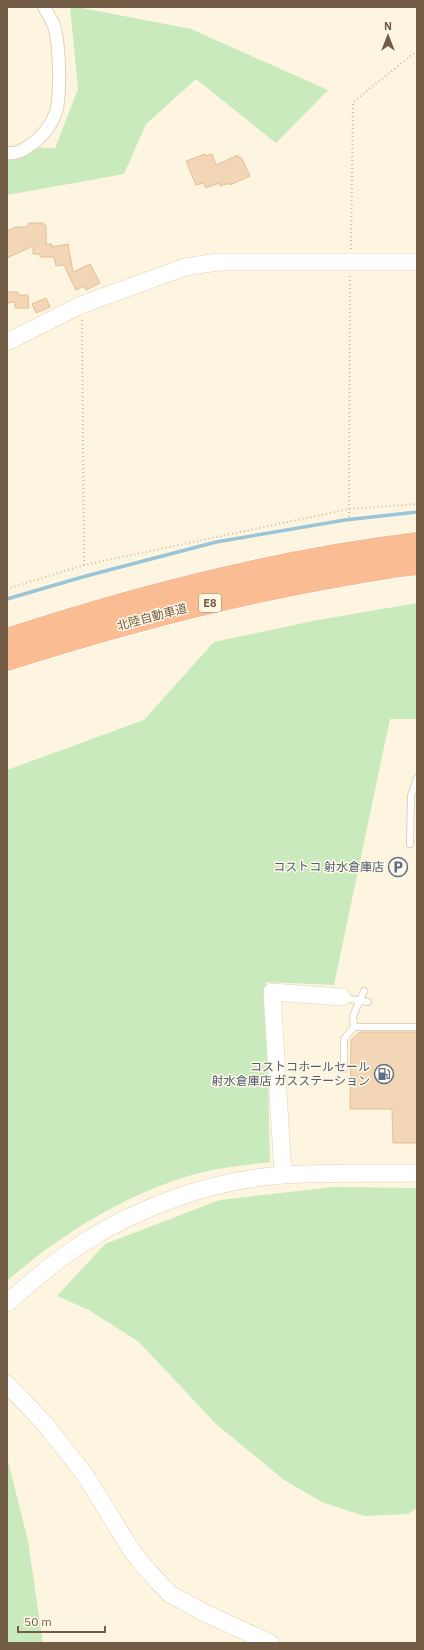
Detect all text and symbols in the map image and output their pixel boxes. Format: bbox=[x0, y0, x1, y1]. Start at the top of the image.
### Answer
north arrow bbox=[368, 16, 408, 56]
text: N bbox=[384, 19, 392, 33]
road number: E8 bbox=[199, 594, 221, 612]
street label: 北陸自動車道 bbox=[115, 600, 189, 633]
parking icon: コストコ 射水倉庫店 bbox=[387, 856, 409, 878]
place label: コストコ 射水倉庫店 bbox=[273, 859, 384, 874]
place label: コストコホールセール 射水倉庫店 ガスステーション bbox=[211, 1059, 370, 1088]
fuel station icon: コストコホールセール 射水倉庫店 ガスステーション bbox=[373, 1063, 395, 1085]
scale bar bbox=[18, 1608, 105, 1634]
text: 50 m bbox=[24, 1614, 52, 1629]

